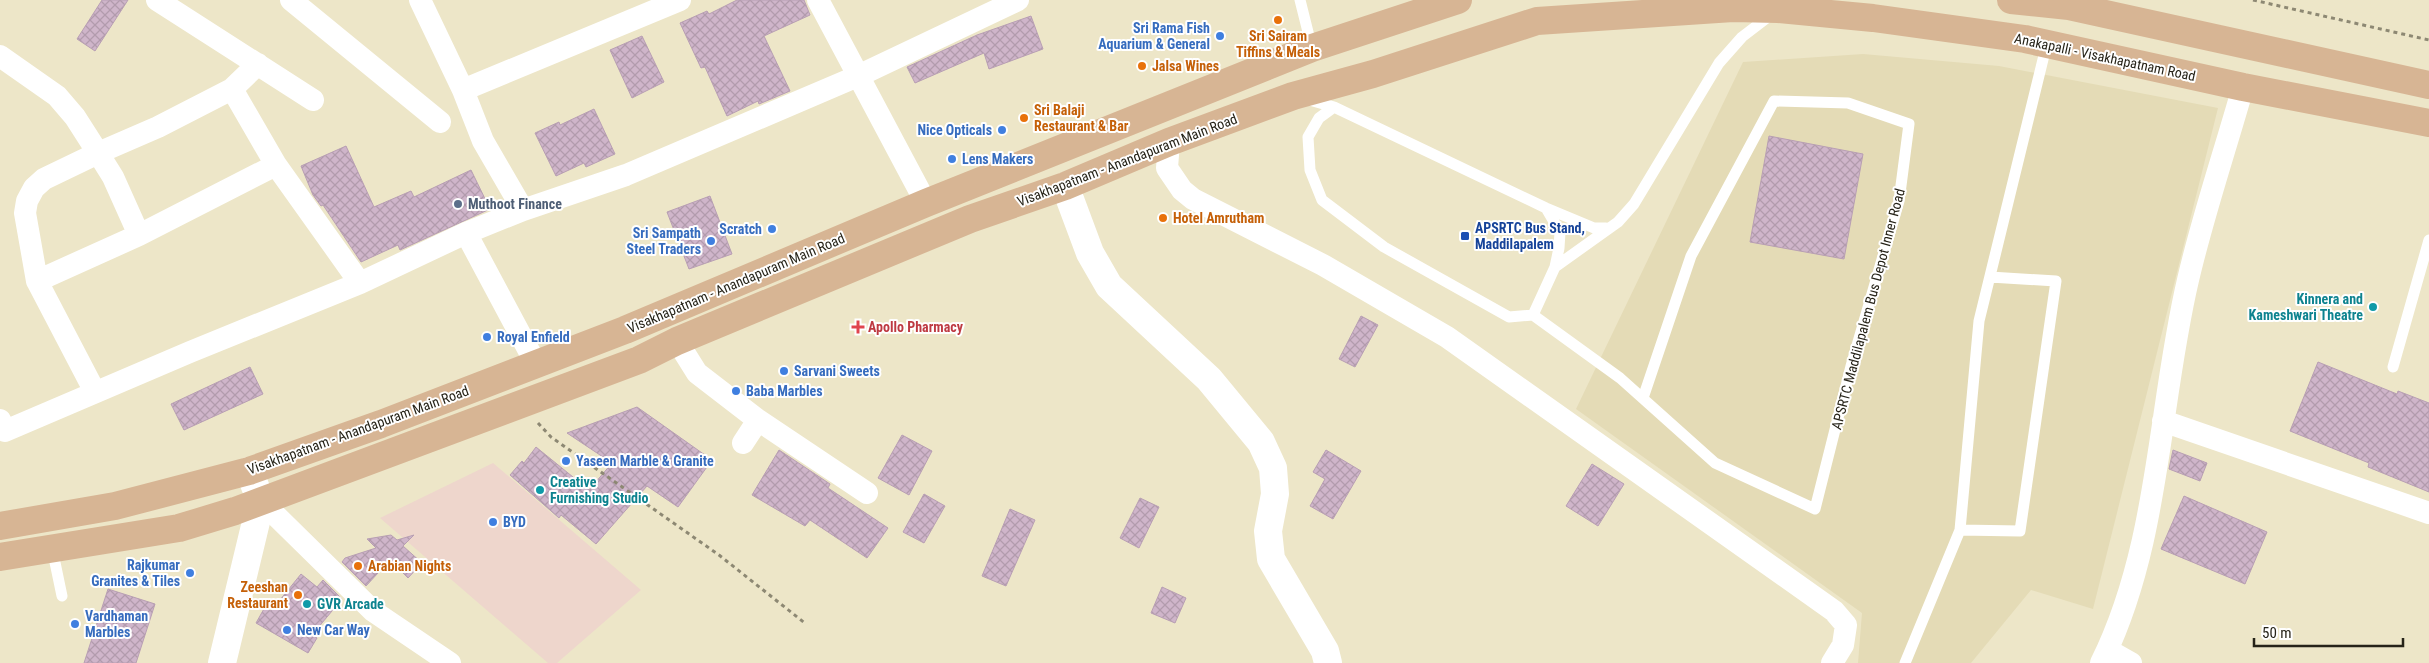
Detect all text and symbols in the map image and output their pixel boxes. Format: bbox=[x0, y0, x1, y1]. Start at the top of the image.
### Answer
marker: Sri Sairam Tiffins & Meals bbox=[1272, 14, 1284, 26]
place label: Sri Rama Fish Aquarium & General bbox=[1098, 20, 1210, 52]
place label: Sri Sairam Tiffins & Meals bbox=[1236, 28, 1320, 60]
marker: Sri Rama Fish Aquarium & General bbox=[1214, 30, 1226, 42]
street label: Anakapalli - Visakhapatnam Road bbox=[2013, 30, 2197, 84]
place label: Jalsa Wines bbox=[1152, 58, 1219, 74]
marker: Jalsa Wines bbox=[1136, 60, 1148, 72]
place label: Sri Balaji Restaurant & Bar bbox=[1034, 102, 1129, 134]
street label: Visakhapatnam - Anandapuram Main Road bbox=[1015, 111, 1239, 209]
marker: Sri Balaji Restaurant & Bar bbox=[1018, 112, 1030, 124]
place label: Nice Opticals bbox=[917, 122, 992, 138]
marker: Nice Opticals bbox=[996, 124, 1008, 136]
place label: Lens Makers bbox=[962, 151, 1033, 167]
marker: Lens Makers bbox=[946, 153, 958, 165]
street label: APSRTC Maddilapalem Bus Depot Inner Road bbox=[1828, 187, 1908, 431]
place label: Muthoot Finance bbox=[468, 196, 562, 212]
marker: Muthoot Finance bbox=[452, 198, 464, 210]
place label: Hotel Amrutham bbox=[1173, 210, 1264, 226]
marker: Hotel Amrutham bbox=[1157, 212, 1169, 224]
place label: APSRTC Bus Stand, Maddilapalem bbox=[1475, 220, 1585, 252]
place label: Scratch bbox=[719, 221, 762, 237]
marker: Scratch bbox=[766, 223, 778, 235]
place label: Sri Sampath Steel Traders bbox=[627, 225, 701, 257]
street label: Visakhapatnam - Anandapuram Main Road bbox=[625, 230, 847, 336]
marker: APSRTC Bus Stand, Maddilapalem bbox=[1459, 230, 1471, 242]
marker: Sri Sampath Steel Traders bbox=[705, 235, 717, 247]
place label: Kinnera and Kameshwari Theatre bbox=[2249, 291, 2363, 323]
marker: Kinnera and Kameshwari Theatre bbox=[2367, 301, 2379, 313]
place label: Apollo Pharmacy bbox=[868, 319, 964, 335]
marker: Apollo Pharmacy bbox=[852, 321, 864, 333]
place label: Royal Enfield bbox=[497, 329, 570, 345]
marker: Royal Enfield bbox=[481, 331, 493, 343]
place label: Sarvani Sweets bbox=[794, 363, 880, 379]
marker: Sarvani Sweets bbox=[778, 365, 790, 377]
street label: Visakhapatnam - Anandapuram Main Road bbox=[245, 382, 471, 478]
place label: Baba Marbles bbox=[746, 383, 823, 399]
marker: Baba Marbles bbox=[730, 385, 742, 397]
place label: Yaseen Marble & Granite bbox=[576, 453, 714, 469]
marker: Yaseen Marble & Granite bbox=[560, 455, 572, 467]
place label: Creative Furnishing Studio bbox=[550, 474, 649, 506]
marker: Creative Furnishing Studio bbox=[534, 484, 546, 496]
place label: BYD bbox=[503, 514, 526, 530]
marker: BYD bbox=[487, 516, 499, 528]
place label: Rajkumar Granites & Tiles bbox=[91, 557, 180, 589]
place label: Arabian Nights bbox=[368, 558, 451, 574]
marker: Arabian Nights bbox=[352, 560, 364, 572]
marker: Rajkumar Granites & Tiles bbox=[184, 567, 196, 579]
place label: Zeeshan Restaurant bbox=[227, 579, 288, 611]
marker: Zeeshan Restaurant bbox=[292, 589, 304, 601]
place label: GVR Arcade bbox=[317, 596, 384, 612]
marker: GVR Arcade bbox=[301, 598, 313, 610]
place label: Vardhaman Marbles bbox=[85, 608, 148, 640]
scale bar bbox=[2254, 616, 2403, 648]
marker: Vardhaman Marbles bbox=[69, 618, 81, 630]
place label: New Car Way bbox=[297, 622, 371, 638]
marker: New Car Way bbox=[281, 624, 293, 636]
text: 50 m bbox=[2262, 624, 2292, 642]

